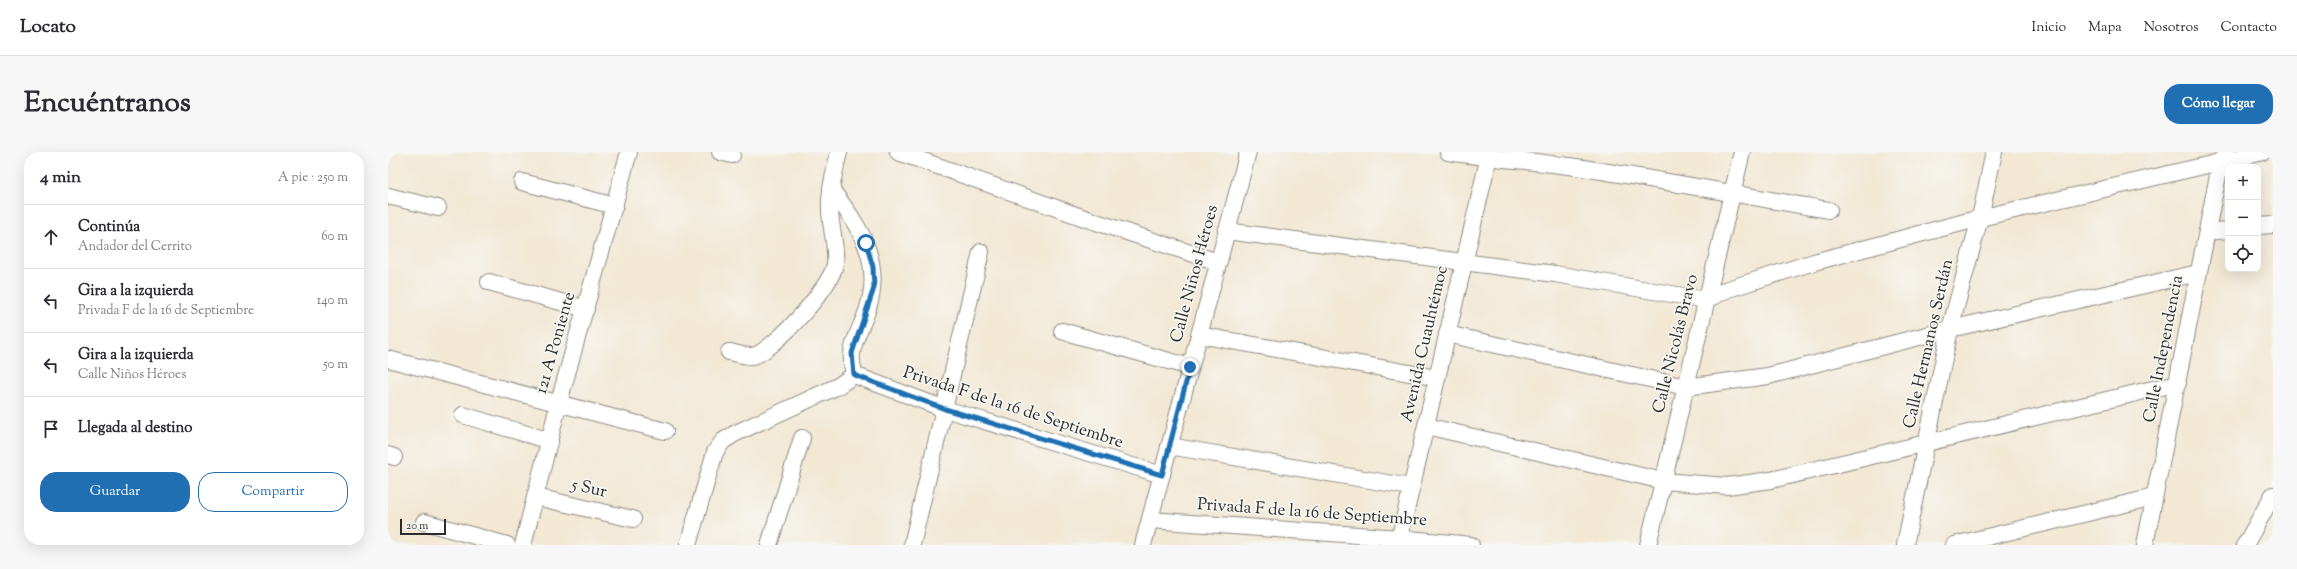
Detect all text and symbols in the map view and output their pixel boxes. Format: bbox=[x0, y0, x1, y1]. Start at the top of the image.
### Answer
text: Locato bbox=[20, 14, 76, 41]
text: Inicio bbox=[2032, 18, 2066, 38]
text: Mapa bbox=[2088, 18, 2122, 38]
text: Nosotros bbox=[2144, 18, 2199, 38]
text: Contacto bbox=[2221, 18, 2277, 38]
text: Encuéntranos bbox=[24, 84, 191, 124]
button: Cómo llegar bbox=[2164, 84, 2273, 124]
map controls bbox=[2225, 164, 2261, 272]
button: + bbox=[2225, 164, 2261, 200]
text: 4 min bbox=[40, 166, 81, 190]
text: A pie · 250 m bbox=[278, 169, 348, 187]
button: − bbox=[2225, 200, 2261, 236]
street label: Calle Niños Héroes bbox=[1165, 202, 1225, 345]
text: Continúa bbox=[78, 217, 140, 238]
icon: ahead bbox=[40, 226, 62, 248]
text: 60 m bbox=[321, 228, 348, 246]
route start bbox=[857, 234, 875, 252]
button: locate bbox=[2225, 236, 2261, 272]
text: Andador del Cerrito bbox=[78, 238, 192, 256]
street label: Calle Hermanos Serdán bbox=[1898, 257, 1960, 431]
street label: Avenida Cuauhtémoc bbox=[1395, 263, 1455, 425]
street label: Calle Nicolás Bravo bbox=[1647, 272, 1705, 416]
street label: Calle Independencia bbox=[2138, 273, 2190, 425]
text: Gira a la izquierda bbox=[78, 281, 194, 302]
street label: 121 A Poniente bbox=[530, 289, 582, 397]
icon: left bbox=[40, 290, 62, 312]
text: 140 m bbox=[317, 292, 348, 310]
text: Privada F de la 16 de Septiembre bbox=[78, 302, 254, 320]
text: Gira a la izquierda bbox=[78, 345, 194, 366]
icon: left bbox=[40, 354, 62, 376]
text: 50 m bbox=[323, 356, 348, 374]
route end bbox=[1181, 358, 1199, 376]
street label: Privada F de la 16 de Septiembre bbox=[900, 361, 1126, 455]
text: Calle Niños Héroes bbox=[78, 366, 186, 384]
icon: arrive bbox=[40, 418, 62, 440]
text: Llegada al destino bbox=[78, 418, 193, 439]
button: Guardar bbox=[40, 472, 190, 512]
button: Compartir bbox=[198, 472, 348, 512]
street label: 5 Sur bbox=[568, 473, 610, 505]
street label: Privada F de la 16 de Septiembre bbox=[1196, 493, 1428, 533]
scale bar bbox=[400, 517, 446, 536]
text: 20 m bbox=[406, 518, 428, 534]

